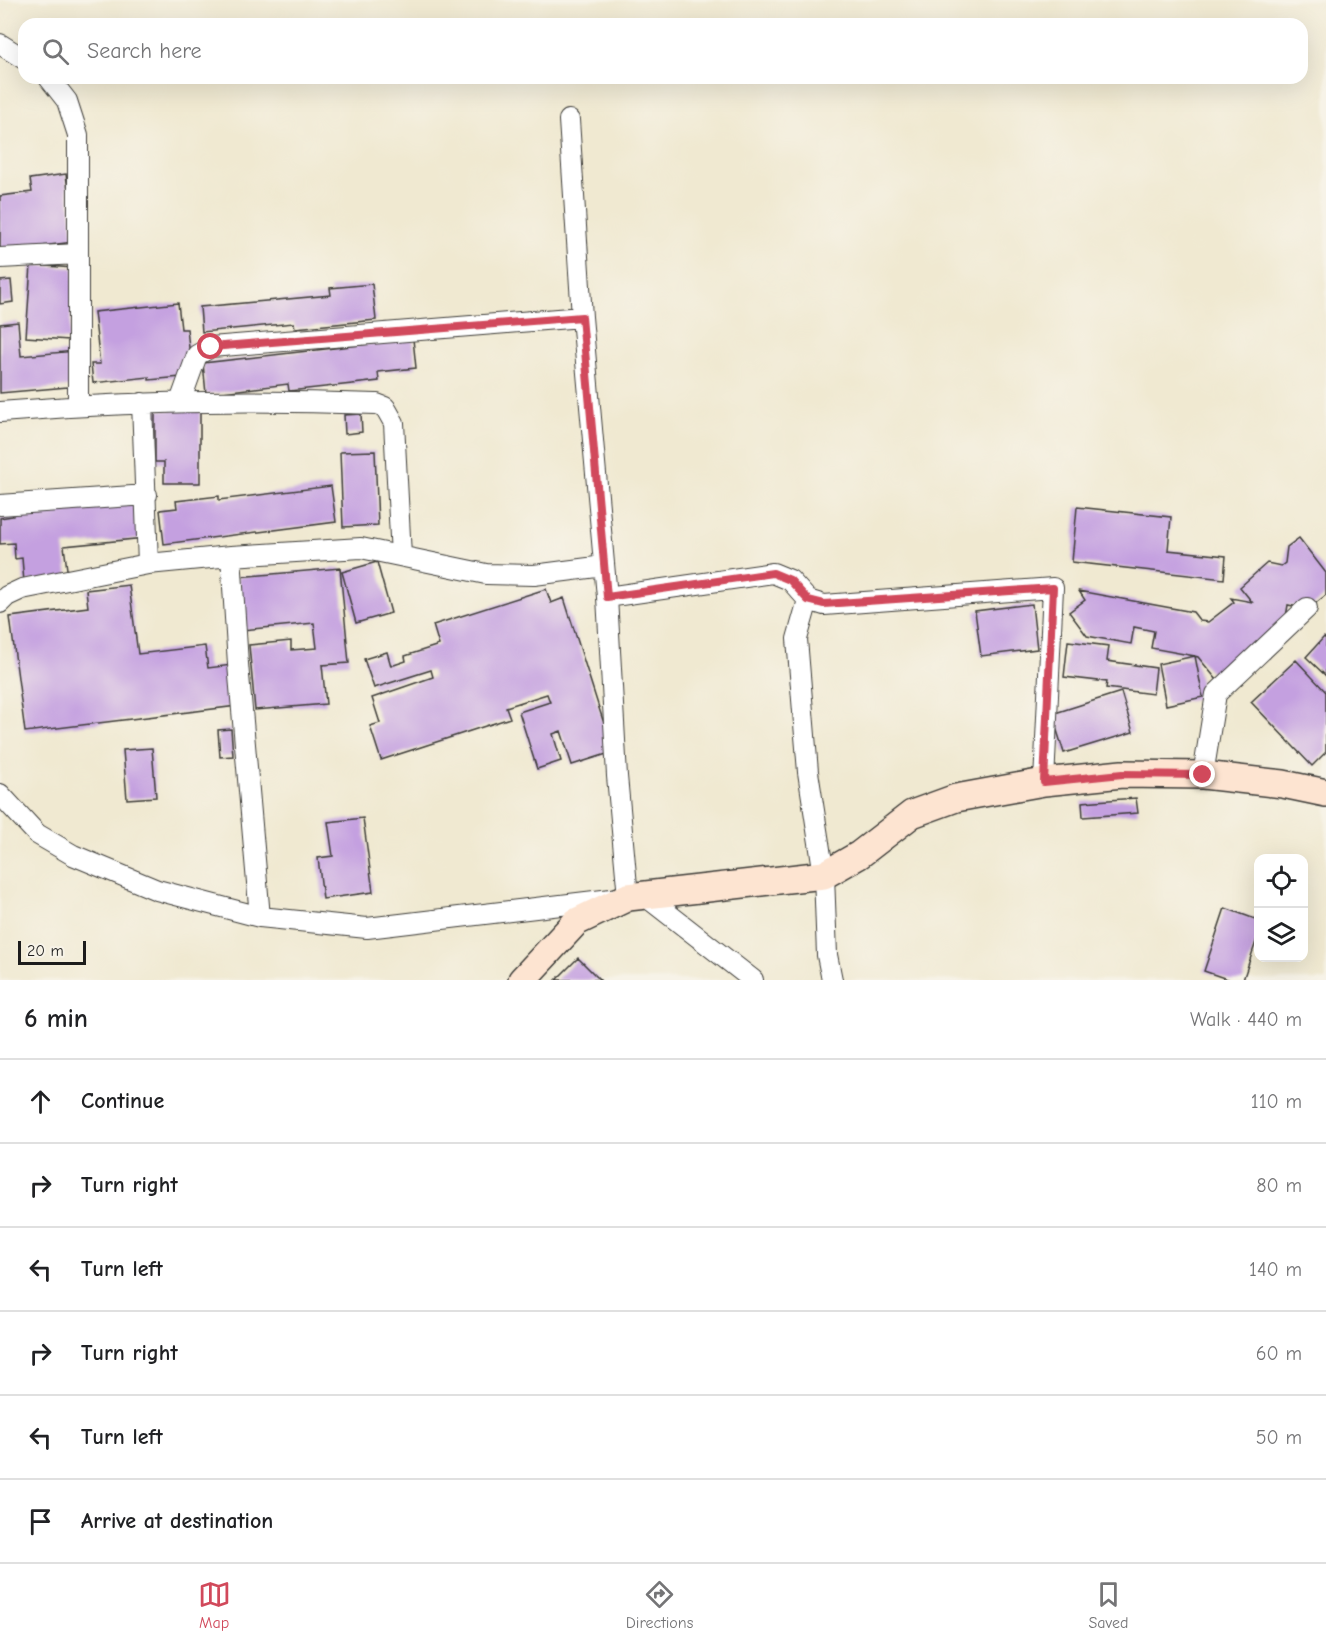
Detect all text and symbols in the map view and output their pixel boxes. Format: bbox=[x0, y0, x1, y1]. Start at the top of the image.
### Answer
search box bbox=[18, 18, 1308, 84]
icon: search bbox=[39, 35, 72, 68]
text: Search here bbox=[87, 38, 202, 64]
route start bbox=[197, 333, 223, 359]
route end bbox=[1189, 761, 1215, 787]
map controls bbox=[1254, 854, 1308, 962]
button: locate bbox=[1254, 854, 1308, 908]
button: layers bbox=[1254, 908, 1308, 962]
scale bar bbox=[18, 938, 86, 965]
text: 20 m bbox=[27, 942, 64, 960]
text: 6 min bbox=[24, 1004, 88, 1034]
text: Walk · 440 m bbox=[1190, 1008, 1302, 1031]
icon: ahead bbox=[24, 1085, 57, 1118]
text: Continue bbox=[81, 1088, 164, 1114]
text: 110 m bbox=[1251, 1090, 1302, 1113]
icon: right bbox=[24, 1169, 57, 1202]
text: Turn right bbox=[81, 1172, 178, 1198]
text: 80 m bbox=[1256, 1174, 1302, 1197]
icon: left bbox=[24, 1253, 57, 1286]
text: Turn left bbox=[81, 1256, 163, 1282]
text: 140 m bbox=[1249, 1258, 1302, 1281]
icon: right bbox=[24, 1337, 57, 1370]
text: Turn right bbox=[81, 1340, 178, 1366]
text: 60 m bbox=[1256, 1342, 1302, 1365]
icon: left bbox=[24, 1421, 57, 1454]
text: Turn left bbox=[81, 1424, 163, 1450]
text: 50 m bbox=[1256, 1426, 1302, 1449]
icon: arrive bbox=[24, 1505, 57, 1538]
text: Arrive at destination bbox=[81, 1508, 273, 1534]
tab: Map bbox=[198, 1578, 231, 1632]
tab: Directions bbox=[626, 1578, 693, 1632]
tab: Saved bbox=[1088, 1578, 1128, 1632]

